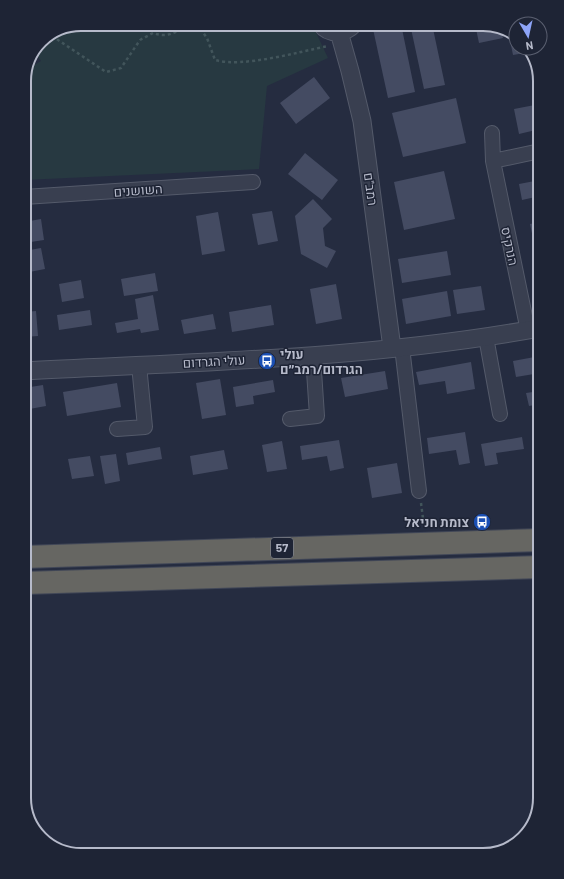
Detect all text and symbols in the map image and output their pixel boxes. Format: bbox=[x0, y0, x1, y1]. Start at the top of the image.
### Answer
north arrow bbox=[508, 16, 548, 56]
text: N bbox=[525, 39, 534, 53]
street label: רמב"ם bbox=[361, 171, 381, 207]
street label: השושנים bbox=[113, 180, 163, 200]
street label: הנרקיס bbox=[498, 225, 522, 267]
place label: עולי הגרדום/רמב״ם bbox=[280, 346, 363, 377]
street label: עולי הגרדום bbox=[182, 351, 246, 371]
bus stop icon: עולי הגרדום/רמב״ם bbox=[257, 351, 277, 371]
bus stop icon: צומת חניאל bbox=[472, 512, 492, 532]
place label: צומת חניאל bbox=[404, 514, 469, 530]
road number: 57 bbox=[271, 538, 293, 558]

